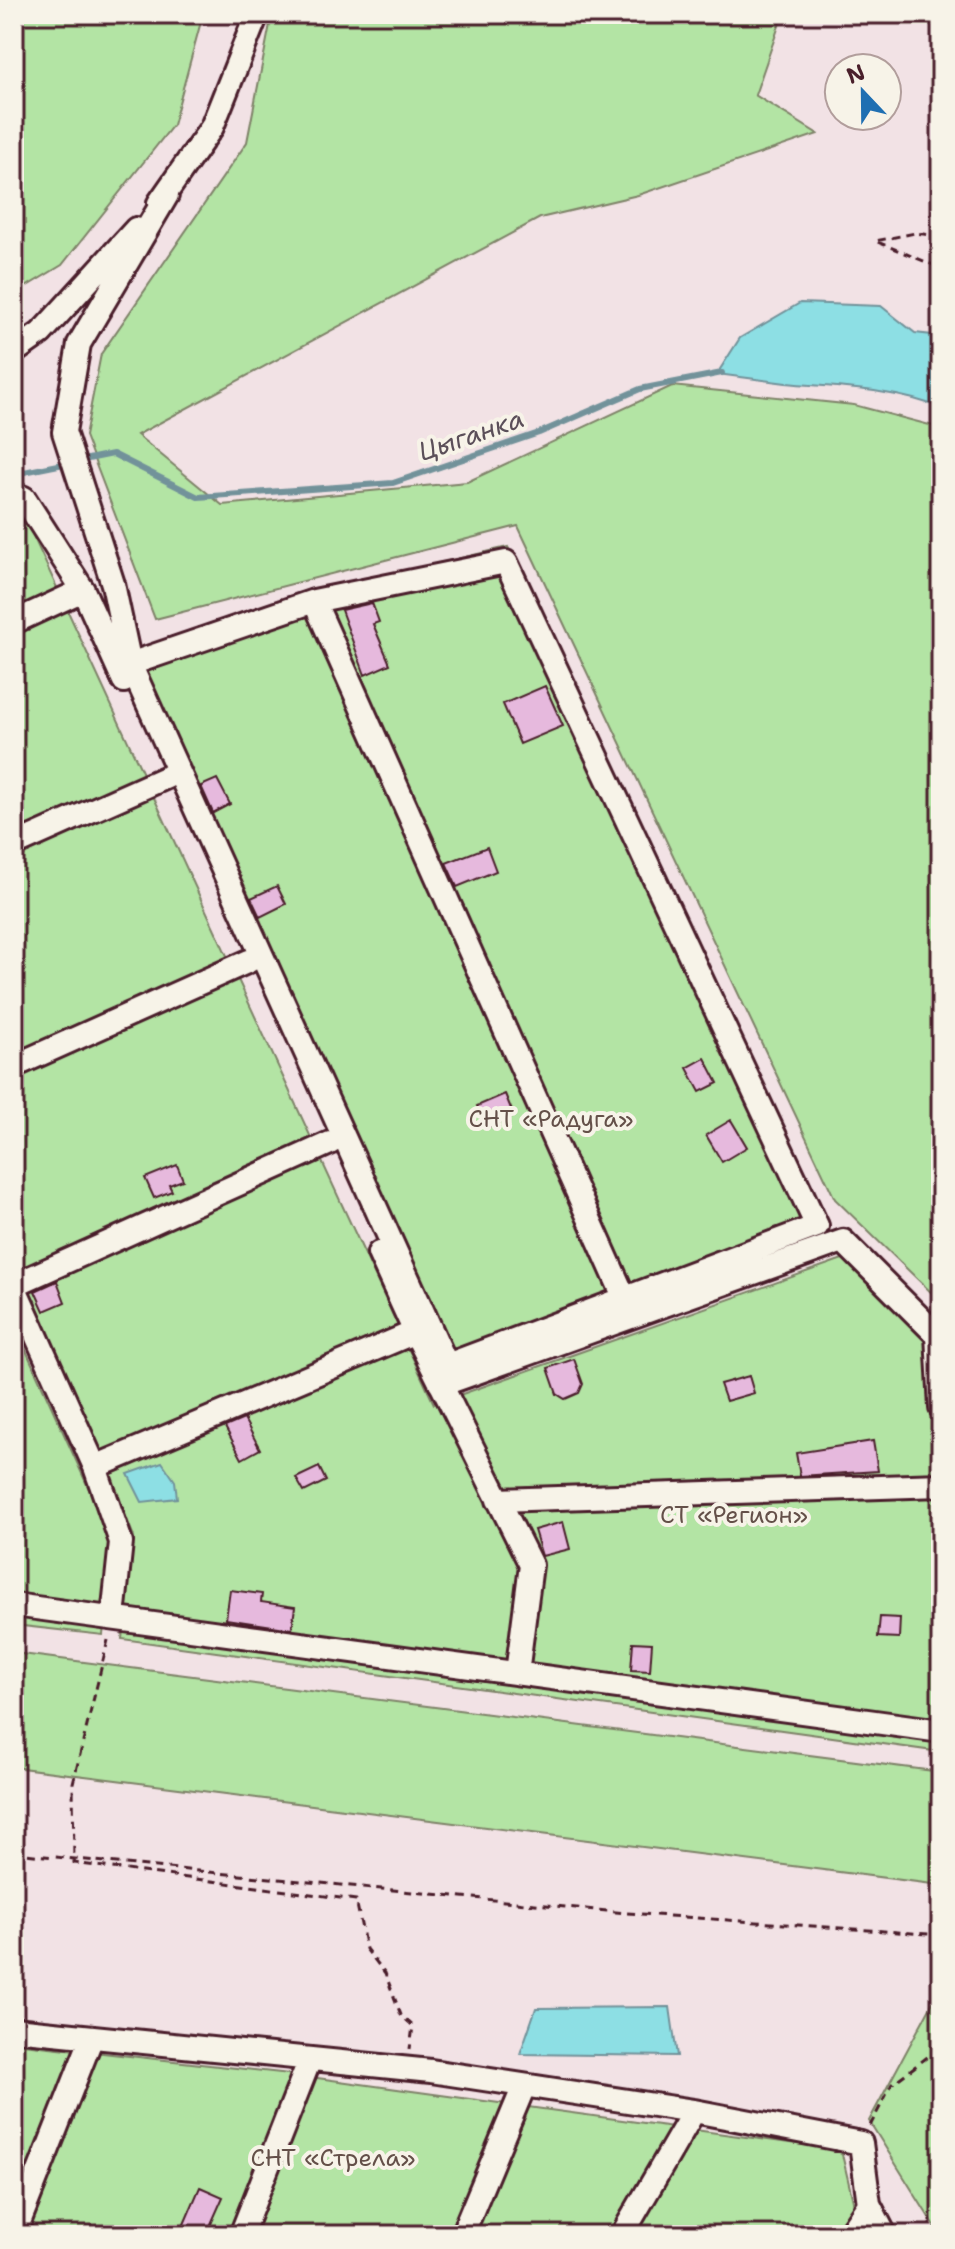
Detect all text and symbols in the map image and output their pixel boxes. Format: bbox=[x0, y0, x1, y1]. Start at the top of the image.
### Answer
north arrow bbox=[823, 52, 903, 132]
text: N bbox=[842, 57, 869, 91]
water label: Цыганка bbox=[413, 400, 528, 469]
park label: СНТ «Радуга» bbox=[469, 1103, 633, 1135]
park label: СТ «Регион» bbox=[660, 1499, 808, 1531]
park label: СНТ «Стрела» bbox=[250, 2142, 416, 2174]

